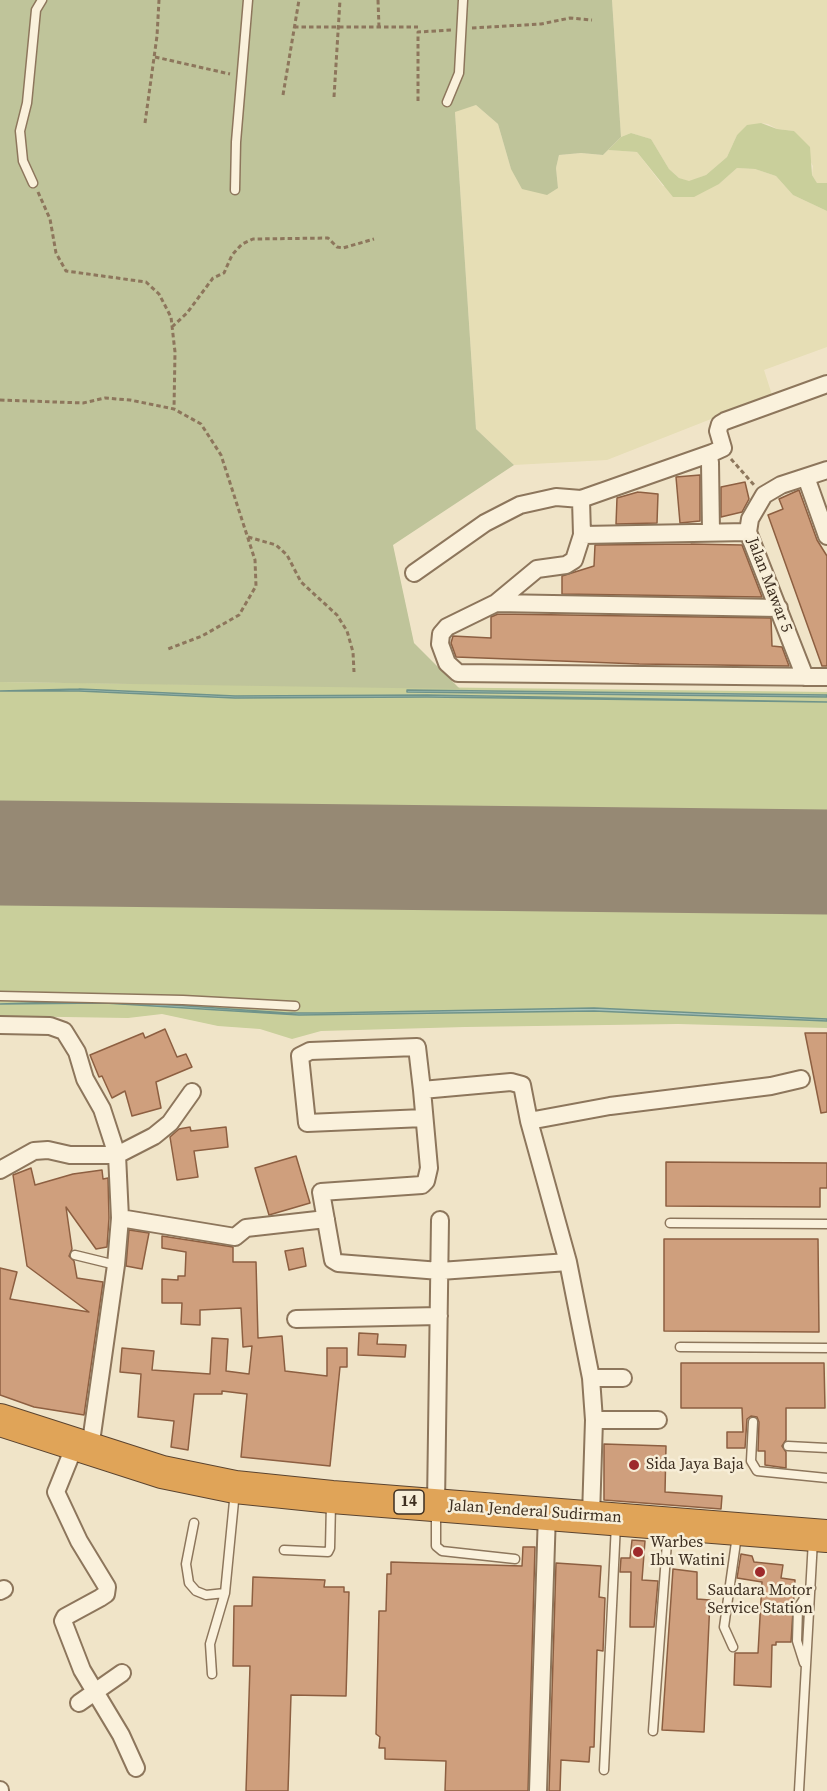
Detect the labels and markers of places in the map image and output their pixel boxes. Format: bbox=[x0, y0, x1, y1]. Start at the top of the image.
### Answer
place label: Sida Jaya Baja bbox=[646, 1455, 744, 1475]
marker: Sida Jaya Baja bbox=[627, 1458, 641, 1472]
place label: Warbes Ibu Watini bbox=[650, 1533, 725, 1571]
marker: Warbes Ibu Watini bbox=[631, 1545, 645, 1559]
marker: Saudara Motor Service Station bbox=[753, 1565, 767, 1579]
place label: Saudara Motor Service Station bbox=[707, 1581, 813, 1619]

